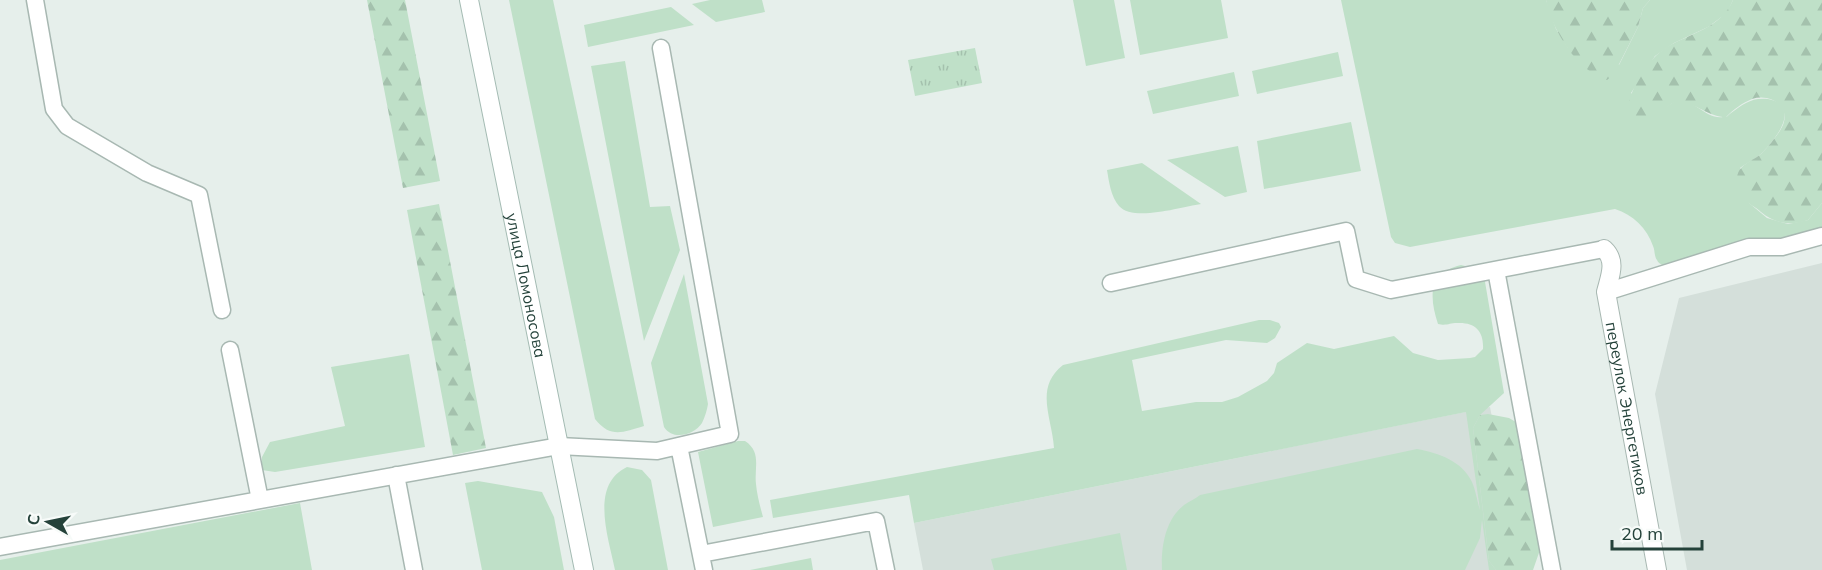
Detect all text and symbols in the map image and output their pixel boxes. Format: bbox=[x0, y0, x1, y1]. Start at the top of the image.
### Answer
street label: улица Ломоносова bbox=[502, 211, 551, 359]
street label: переулок Энергетиков bbox=[1602, 320, 1653, 496]
north arrow bbox=[18, 492, 78, 552]
text: С bbox=[22, 513, 44, 527]
scale bar bbox=[1612, 513, 1702, 551]
text: 20 m bbox=[1621, 522, 1663, 545]

